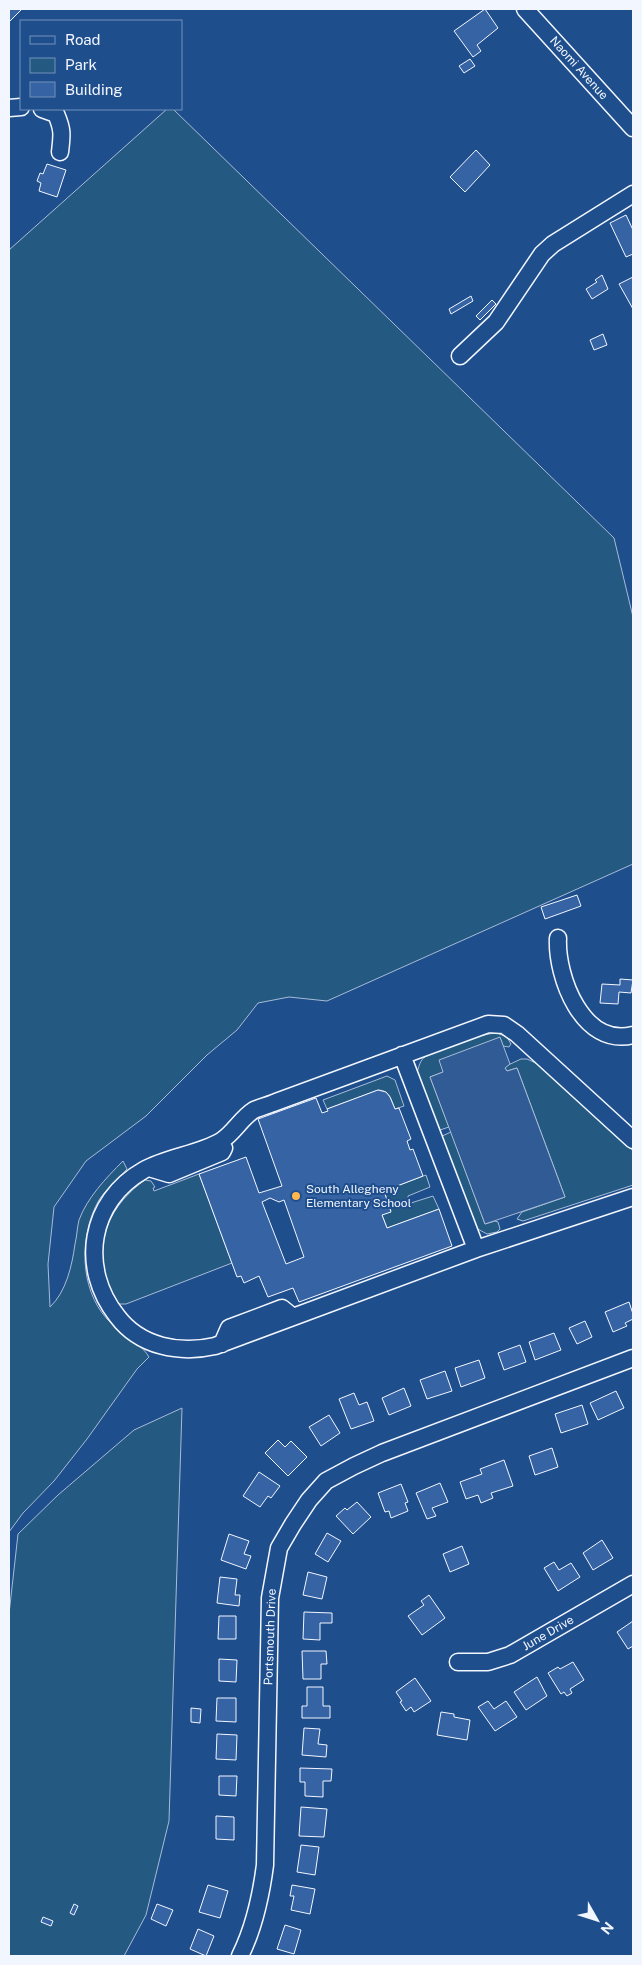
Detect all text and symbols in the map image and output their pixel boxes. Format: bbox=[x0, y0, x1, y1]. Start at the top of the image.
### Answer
legend bbox=[20, 20, 182, 110]
text: Road bbox=[65, 31, 101, 48]
street label: Naomi Avenue bbox=[547, 34, 611, 103]
text: Park bbox=[65, 56, 97, 73]
text: Building bbox=[65, 81, 123, 98]
place label: South Allegheny Elementary School bbox=[306, 1182, 412, 1210]
marker: South Allegheny Elementary School bbox=[290, 1190, 302, 1202]
street label: Portsmouth Drive bbox=[261, 1588, 279, 1686]
street label: June Drive bbox=[520, 1613, 576, 1653]
north arrow bbox=[572, 1895, 622, 1945]
text: N bbox=[597, 1919, 617, 1937]

